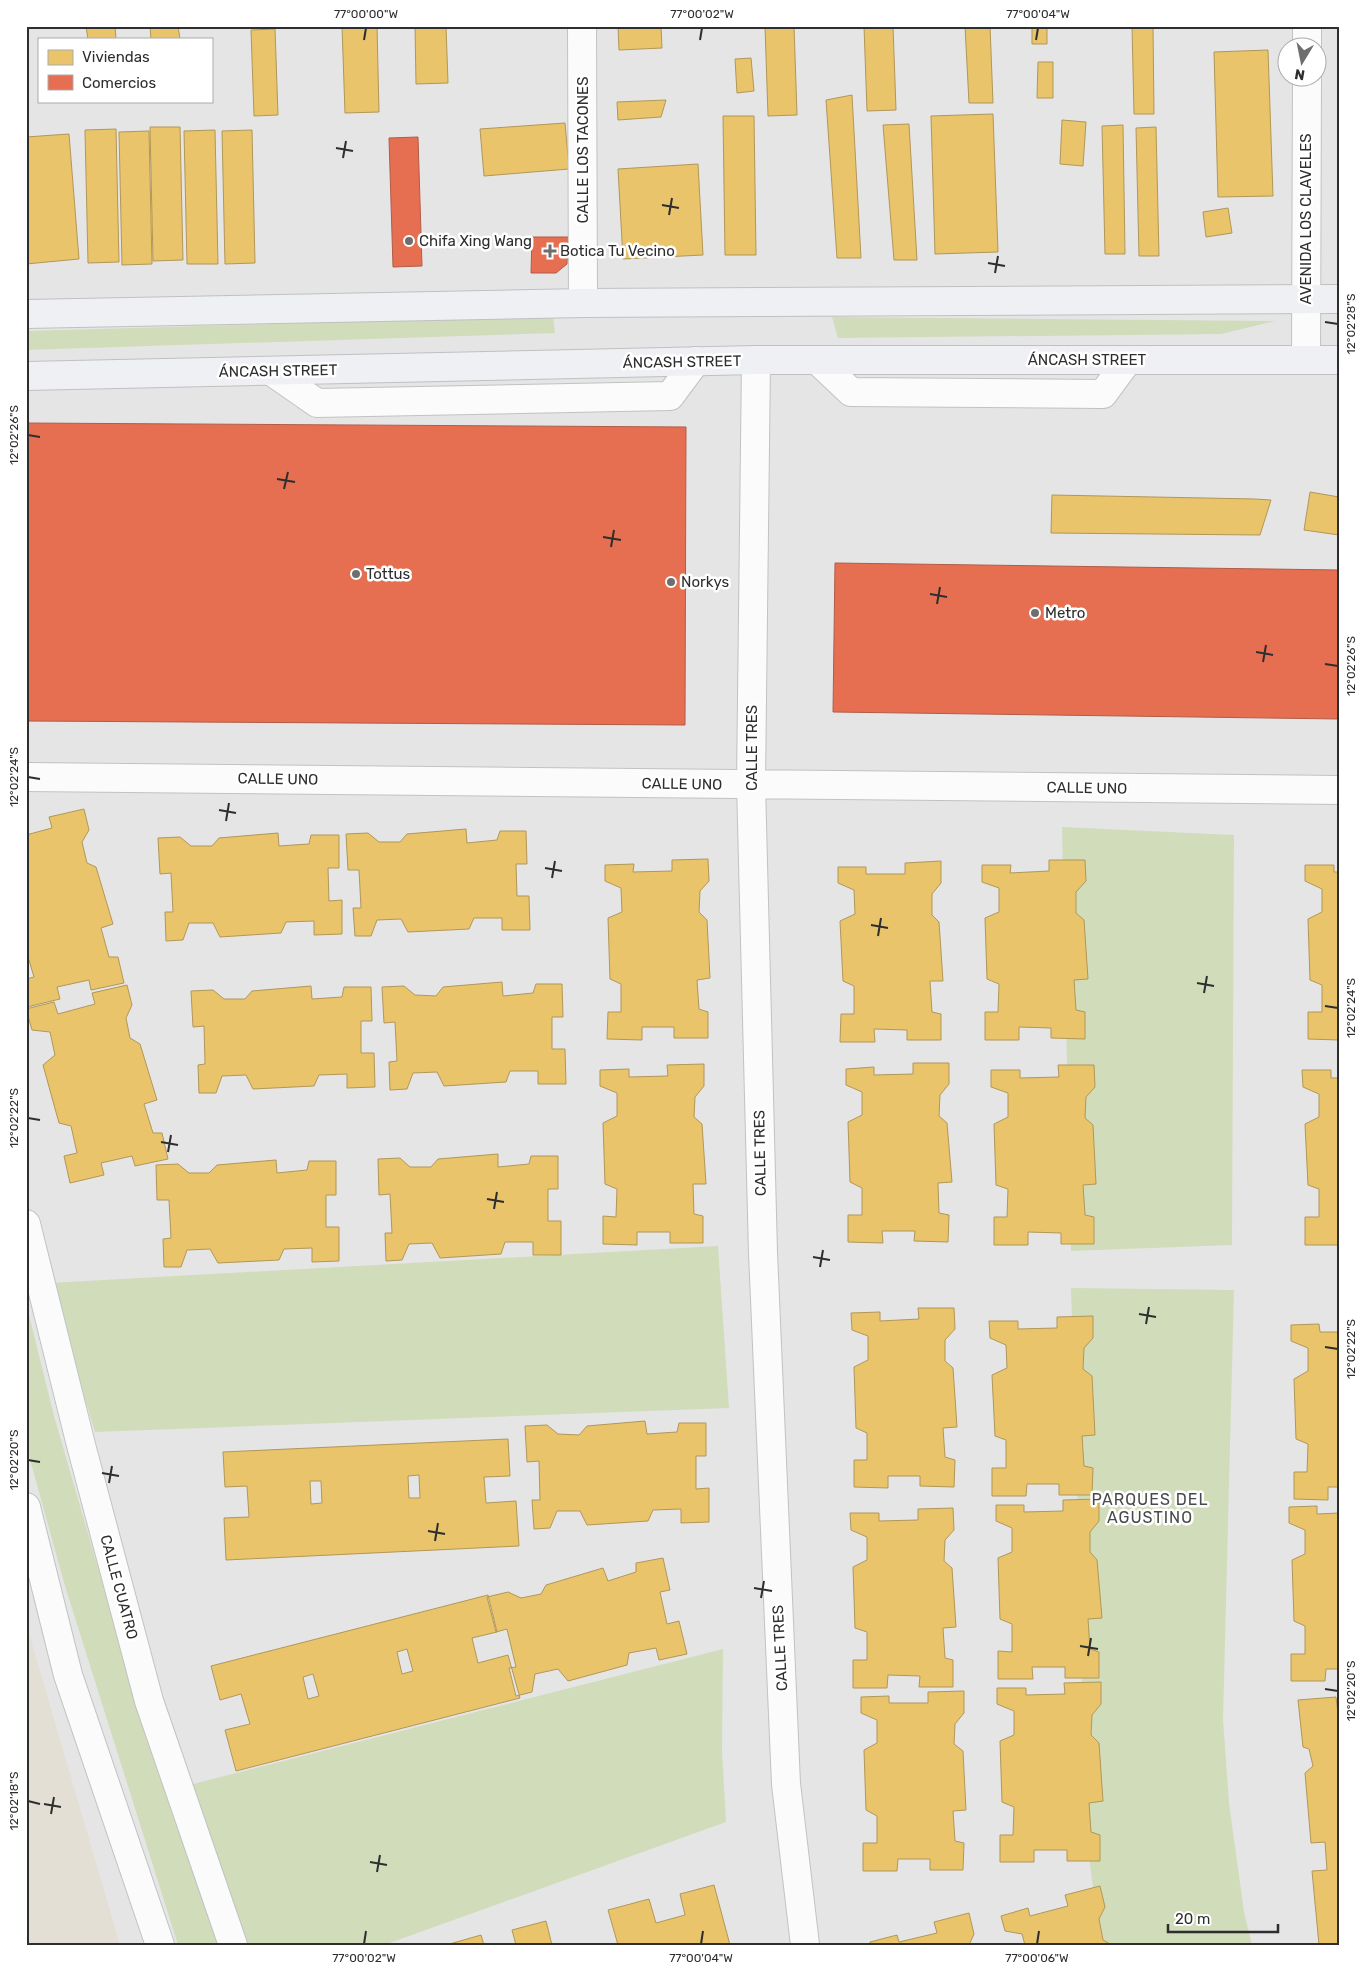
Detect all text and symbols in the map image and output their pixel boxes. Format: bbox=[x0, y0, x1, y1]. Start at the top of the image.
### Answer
text: 77°00'00"W bbox=[334, 7, 398, 21]
text: 77°00'02"W bbox=[670, 7, 734, 21]
text: 77°00'04"W bbox=[1006, 7, 1070, 21]
legend bbox=[38, 38, 212, 102]
north arrow bbox=[1278, 38, 1328, 88]
text: Viviendas bbox=[82, 48, 150, 66]
text: N bbox=[1293, 65, 1306, 84]
text: Comercios bbox=[82, 74, 156, 92]
street label: CALLE LOS TACONES bbox=[574, 76, 592, 224]
street label: AVENIDA LOS CLAVELES bbox=[1297, 133, 1315, 305]
place label: Chifa Xing Wang bbox=[419, 232, 532, 250]
marker: Chifa Xing Wang bbox=[403, 235, 415, 247]
place label: Botica Tu Vecino bbox=[560, 242, 675, 260]
marker: Botica Tu Vecino bbox=[544, 245, 556, 257]
text: 12°02'28"S bbox=[1344, 294, 1358, 354]
street label: ÁNCASH STREET bbox=[1028, 351, 1147, 369]
street label: ÁNCASH STREET bbox=[623, 352, 742, 372]
street label: ÁNCASH STREET bbox=[219, 361, 338, 381]
text: 12°02'26"S bbox=[7, 405, 21, 465]
place label: Tottus bbox=[366, 565, 411, 583]
marker: Tottus bbox=[350, 568, 362, 580]
place label: Norkys bbox=[681, 573, 730, 591]
marker: Norkys bbox=[665, 576, 677, 588]
place label: Metro bbox=[1045, 604, 1085, 622]
marker: Metro bbox=[1029, 607, 1041, 619]
text: 12°02'26"S bbox=[1344, 636, 1358, 696]
street label: CALLE TRES bbox=[743, 705, 761, 791]
text: 12°02'24"S bbox=[7, 747, 21, 807]
street label: CALLE UNO bbox=[238, 769, 318, 789]
street label: CALLE UNO bbox=[642, 774, 722, 794]
street label: CALLE UNO bbox=[1047, 778, 1127, 798]
text: 12°02'24"S bbox=[1344, 978, 1358, 1038]
text: 12°02'22"S bbox=[7, 1088, 21, 1148]
street label: CALLE TRES bbox=[750, 1110, 770, 1196]
text: 12°02'22"S bbox=[1344, 1319, 1358, 1379]
text: 12°02'20"S bbox=[7, 1430, 21, 1490]
district label: PARQUES DEL AGUSTINO bbox=[1091, 1490, 1209, 1527]
street label: CALLE CUATRO bbox=[96, 1533, 142, 1641]
street label: CALLE TRES bbox=[769, 1605, 791, 1691]
text: 12°02'20"S bbox=[1344, 1661, 1358, 1721]
text: 12°02'18"S bbox=[7, 1772, 21, 1830]
scale bar bbox=[1168, 1901, 1278, 1933]
text: 20 m bbox=[1175, 1910, 1210, 1928]
text: 77°00'02"W bbox=[332, 1951, 396, 1965]
text: 77°00'04"W bbox=[669, 1951, 733, 1965]
text: 77°00'06"W bbox=[1005, 1951, 1069, 1965]

